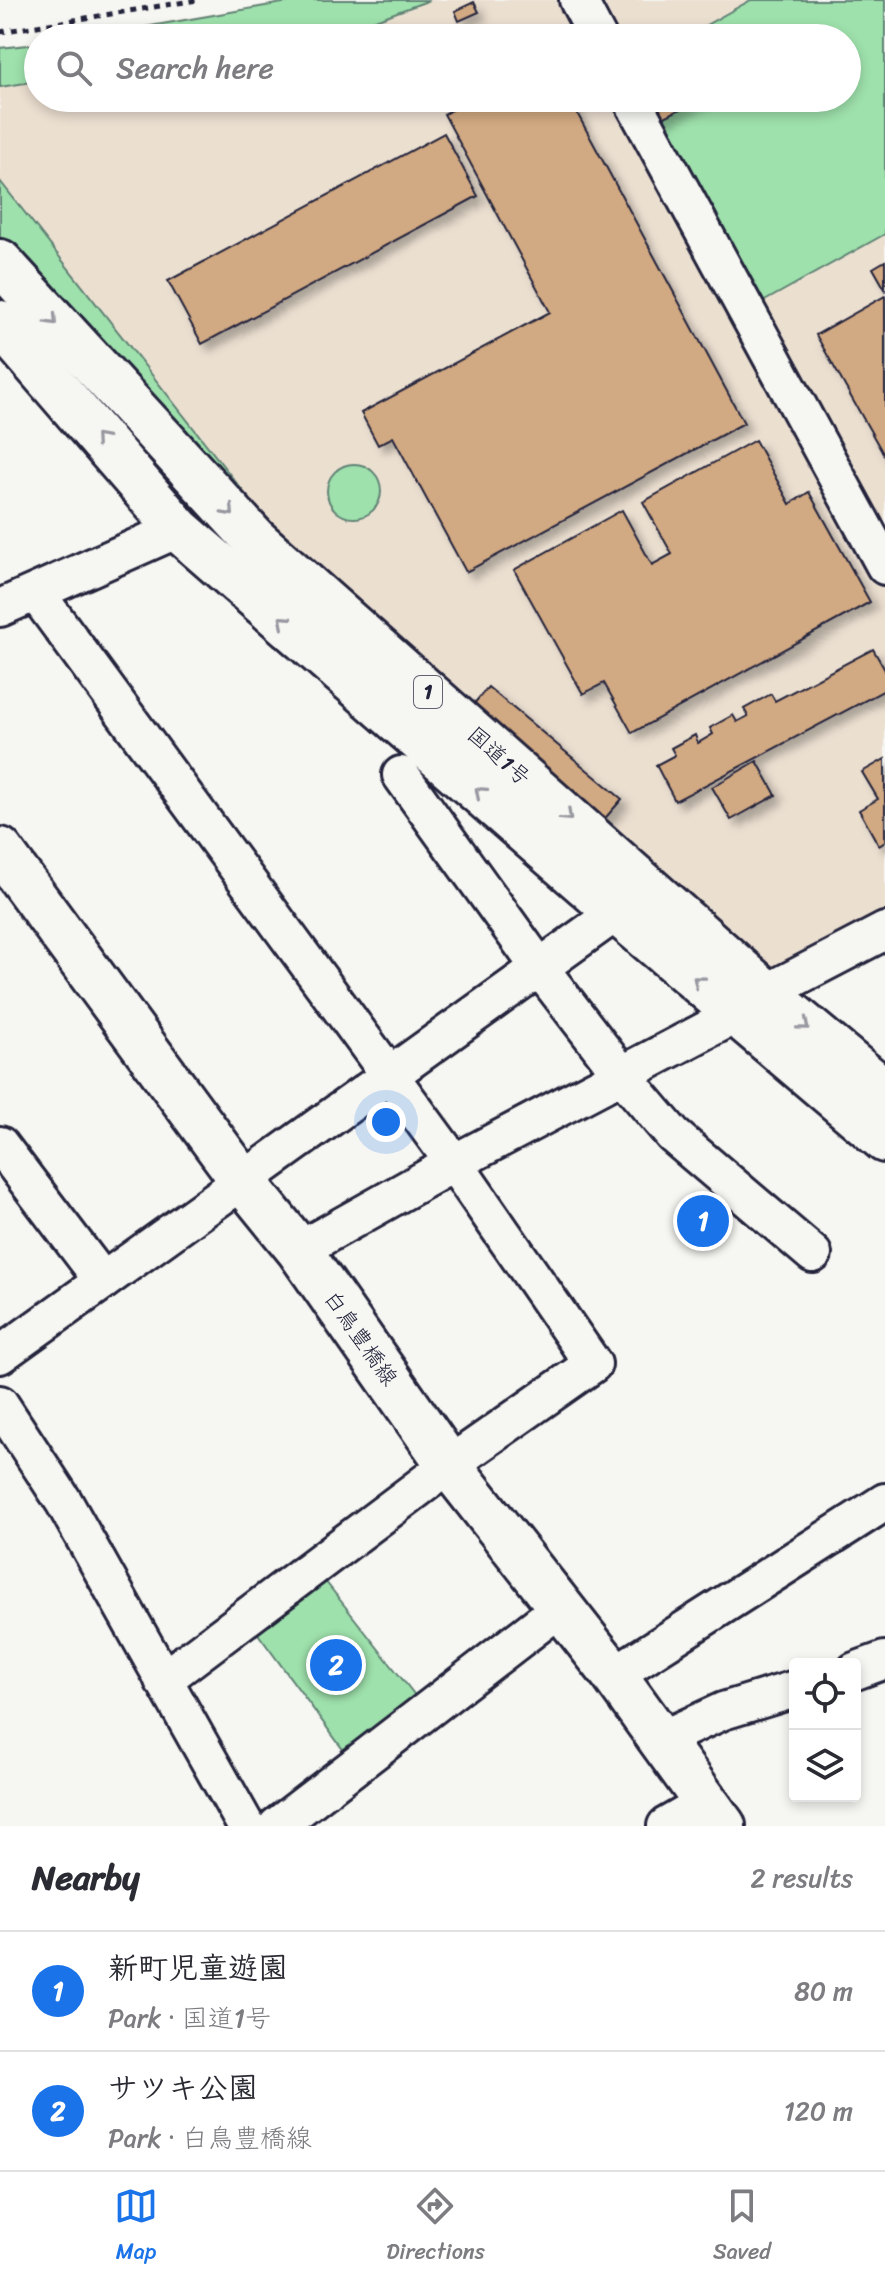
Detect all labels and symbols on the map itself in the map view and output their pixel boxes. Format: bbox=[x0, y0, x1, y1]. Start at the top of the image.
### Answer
one-way arrow bbox=[43, 311, 58, 325]
one-way arrow bbox=[95, 433, 110, 448]
one-way arrow bbox=[219, 501, 233, 516]
one-way arrow bbox=[278, 617, 293, 631]
road number: 1 bbox=[414, 676, 442, 708]
street label: 国道1号 bbox=[458, 716, 540, 796]
one-way arrow bbox=[474, 788, 489, 802]
one-way arrow bbox=[558, 807, 573, 821]
one-way arrow bbox=[693, 976, 707, 990]
one-way arrow bbox=[795, 1015, 810, 1030]
your location bbox=[366, 1102, 406, 1142]
pin: 1 bbox=[677, 1191, 729, 1251]
street label: 白鳥豊橋線 bbox=[313, 1282, 409, 1394]
pin: 2 bbox=[310, 1635, 362, 1695]

